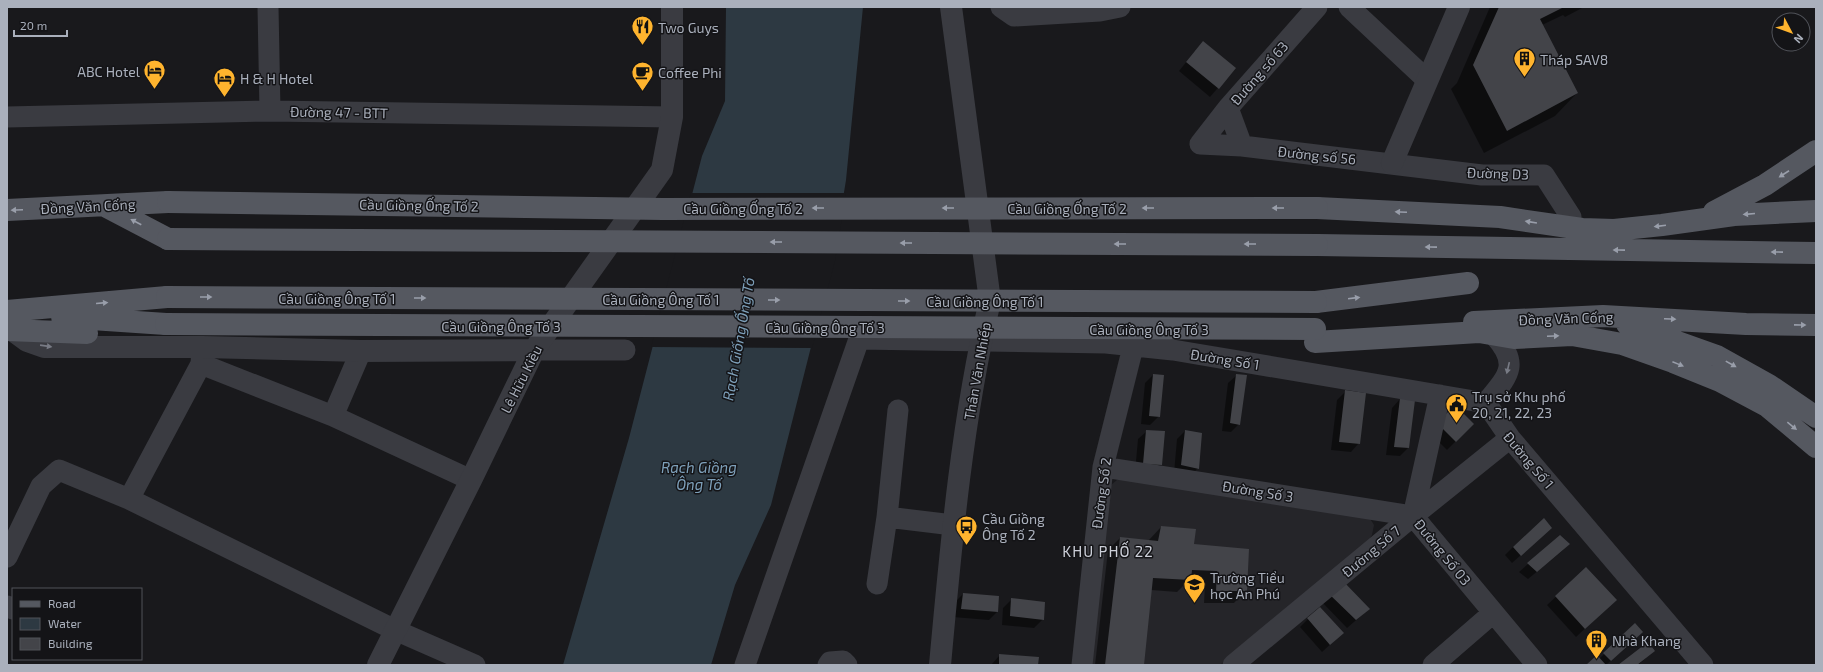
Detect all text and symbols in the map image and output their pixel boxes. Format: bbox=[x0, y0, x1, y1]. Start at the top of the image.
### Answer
scale bar bbox=[14, 12, 67, 38]
north arrow bbox=[1771, 12, 1811, 52]
restaurant icon: Two Guys bbox=[629, 14, 655, 47]
text: 20 m bbox=[20, 18, 47, 32]
place label: Two Guys bbox=[658, 19, 719, 36]
text: N bbox=[1791, 32, 1806, 46]
street label: Đường số 63 bbox=[1227, 38, 1291, 108]
building icon: Tháp SAV8 bbox=[1512, 46, 1538, 79]
place label: Tháp SAV8 bbox=[1540, 51, 1608, 68]
hotel icon: ABC Hotel bbox=[142, 58, 168, 91]
cafe icon: Coffee Phi bbox=[629, 59, 655, 92]
place label: ABC Hotel bbox=[77, 63, 141, 80]
place label: Coffee Phi bbox=[658, 64, 722, 81]
hotel icon: H & H Hotel bbox=[211, 65, 237, 98]
place label: H & H Hotel bbox=[240, 70, 314, 87]
street label: Đường 47 - BTT bbox=[290, 103, 388, 121]
street label: Đường số 56 bbox=[1277, 142, 1357, 168]
street label: Đường D3 bbox=[1467, 163, 1529, 183]
one-way arrow bbox=[1778, 170, 1790, 177]
street label: Đồng Văn Cống bbox=[40, 195, 136, 217]
street label: Cầu Giồng Ống Tố 2 bbox=[359, 195, 479, 215]
street label: Cầu Giồng Ống Tố 2 bbox=[683, 200, 803, 217]
street label: Cầu Giồng Ống Tố 2 bbox=[1007, 200, 1127, 217]
one-way arrow bbox=[811, 205, 824, 211]
one-way arrow bbox=[941, 205, 954, 211]
one-way arrow bbox=[1141, 205, 1154, 211]
one-way arrow bbox=[1271, 205, 1284, 211]
one-way arrow bbox=[11, 206, 23, 213]
one-way arrow bbox=[1394, 209, 1407, 215]
one-way arrow bbox=[1743, 210, 1755, 217]
one-way arrow bbox=[130, 219, 142, 226]
one-way arrow bbox=[1524, 219, 1537, 225]
one-way arrow bbox=[1654, 222, 1666, 229]
one-way arrow bbox=[769, 239, 782, 245]
one-way arrow bbox=[899, 240, 912, 246]
one-way arrow bbox=[1113, 241, 1126, 247]
one-way arrow bbox=[1243, 241, 1256, 247]
one-way arrow bbox=[1424, 244, 1437, 250]
one-way arrow bbox=[1612, 247, 1625, 253]
one-way arrow bbox=[1770, 249, 1783, 255]
water label: Rạch Giống Ống Tố bbox=[716, 274, 758, 402]
street label: Cầu Giồng Ông Tố 1 bbox=[278, 290, 396, 307]
street label: Cầu Giồng Ông Tố 1 bbox=[602, 291, 720, 308]
street label: Cầu Giồng Ông Tố 1 bbox=[926, 293, 1044, 310]
one-way arrow bbox=[200, 294, 212, 301]
one-way arrow bbox=[1348, 294, 1360, 301]
one-way arrow bbox=[414, 295, 427, 301]
one-way arrow bbox=[768, 297, 781, 303]
one-way arrow bbox=[898, 298, 911, 304]
one-way arrow bbox=[96, 300, 108, 306]
street label: Đồng Văn Cống bbox=[1518, 308, 1614, 328]
one-way arrow bbox=[1664, 316, 1676, 323]
street label: Cầu Giồng Ông Tố 3 bbox=[441, 318, 561, 335]
street label: Cầu Giồng Ông Tố 3 bbox=[765, 319, 885, 336]
street label: Thân Văn Nhiếp bbox=[960, 321, 994, 421]
street label: Cầu Giồng Ông Tố 3 bbox=[1089, 321, 1209, 338]
one-way arrow bbox=[1794, 322, 1807, 328]
one-way arrow bbox=[1547, 333, 1560, 339]
street label: Lê Hữu Kiều bbox=[497, 342, 545, 416]
one-way arrow bbox=[40, 343, 53, 350]
street label: Đường Số 1 bbox=[1189, 345, 1261, 373]
one-way arrow bbox=[1725, 360, 1737, 367]
one-way arrow bbox=[1673, 361, 1685, 367]
one-way arrow bbox=[1505, 362, 1511, 375]
place label: Trụ sở Khu phố 20, 21, 22, 23 bbox=[1472, 388, 1566, 421]
public building icon: Trụ sở Khu phố 20, 21, 22, 23 bbox=[1443, 391, 1469, 424]
one-way arrow bbox=[1786, 421, 1797, 430]
street label: Đường Số 1 bbox=[1500, 428, 1558, 492]
street label: Đường Số 2 bbox=[1088, 456, 1114, 530]
water label: Rạch Giồng Ông Tố bbox=[661, 458, 737, 493]
street label: Đường Số 3 bbox=[1221, 477, 1295, 505]
place label: Cầu Giồng Ông Tố 2 bbox=[982, 510, 1045, 543]
bus stop icon: Cầu Giồng Ông Tố 2 bbox=[953, 513, 979, 546]
street label: Đường Số 03 bbox=[1411, 516, 1475, 588]
street label: Đường Số 7 bbox=[1338, 522, 1404, 580]
district label: KHU PHỐ 22 bbox=[1062, 540, 1154, 560]
place label: Trường Tiểu học An Phú bbox=[1210, 569, 1285, 602]
school or university icon: Trường Tiểu học An Phú bbox=[1181, 572, 1207, 605]
legend bbox=[12, 588, 142, 660]
text: Road bbox=[48, 596, 76, 610]
text: Water bbox=[48, 616, 82, 630]
building icon: Nhà Khang bbox=[1583, 627, 1609, 660]
place label: Nhà Khang bbox=[1612, 632, 1681, 649]
text: Building bbox=[48, 636, 93, 650]

